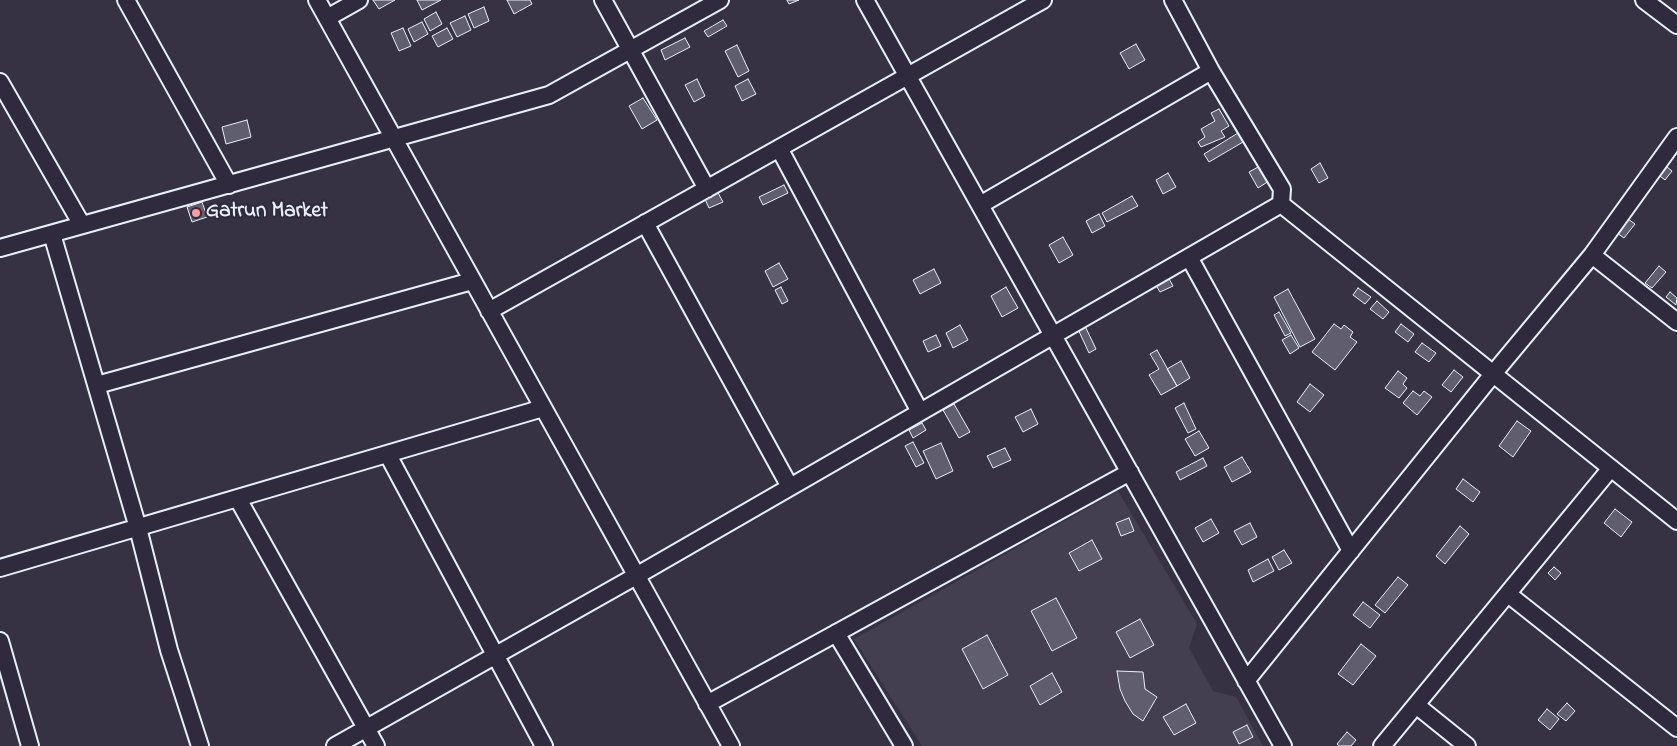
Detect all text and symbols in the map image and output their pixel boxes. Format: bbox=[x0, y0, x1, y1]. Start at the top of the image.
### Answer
place label: Gatrun Market bbox=[206, 200, 328, 226]
marker: Gatrun Market bbox=[190, 207, 202, 219]

